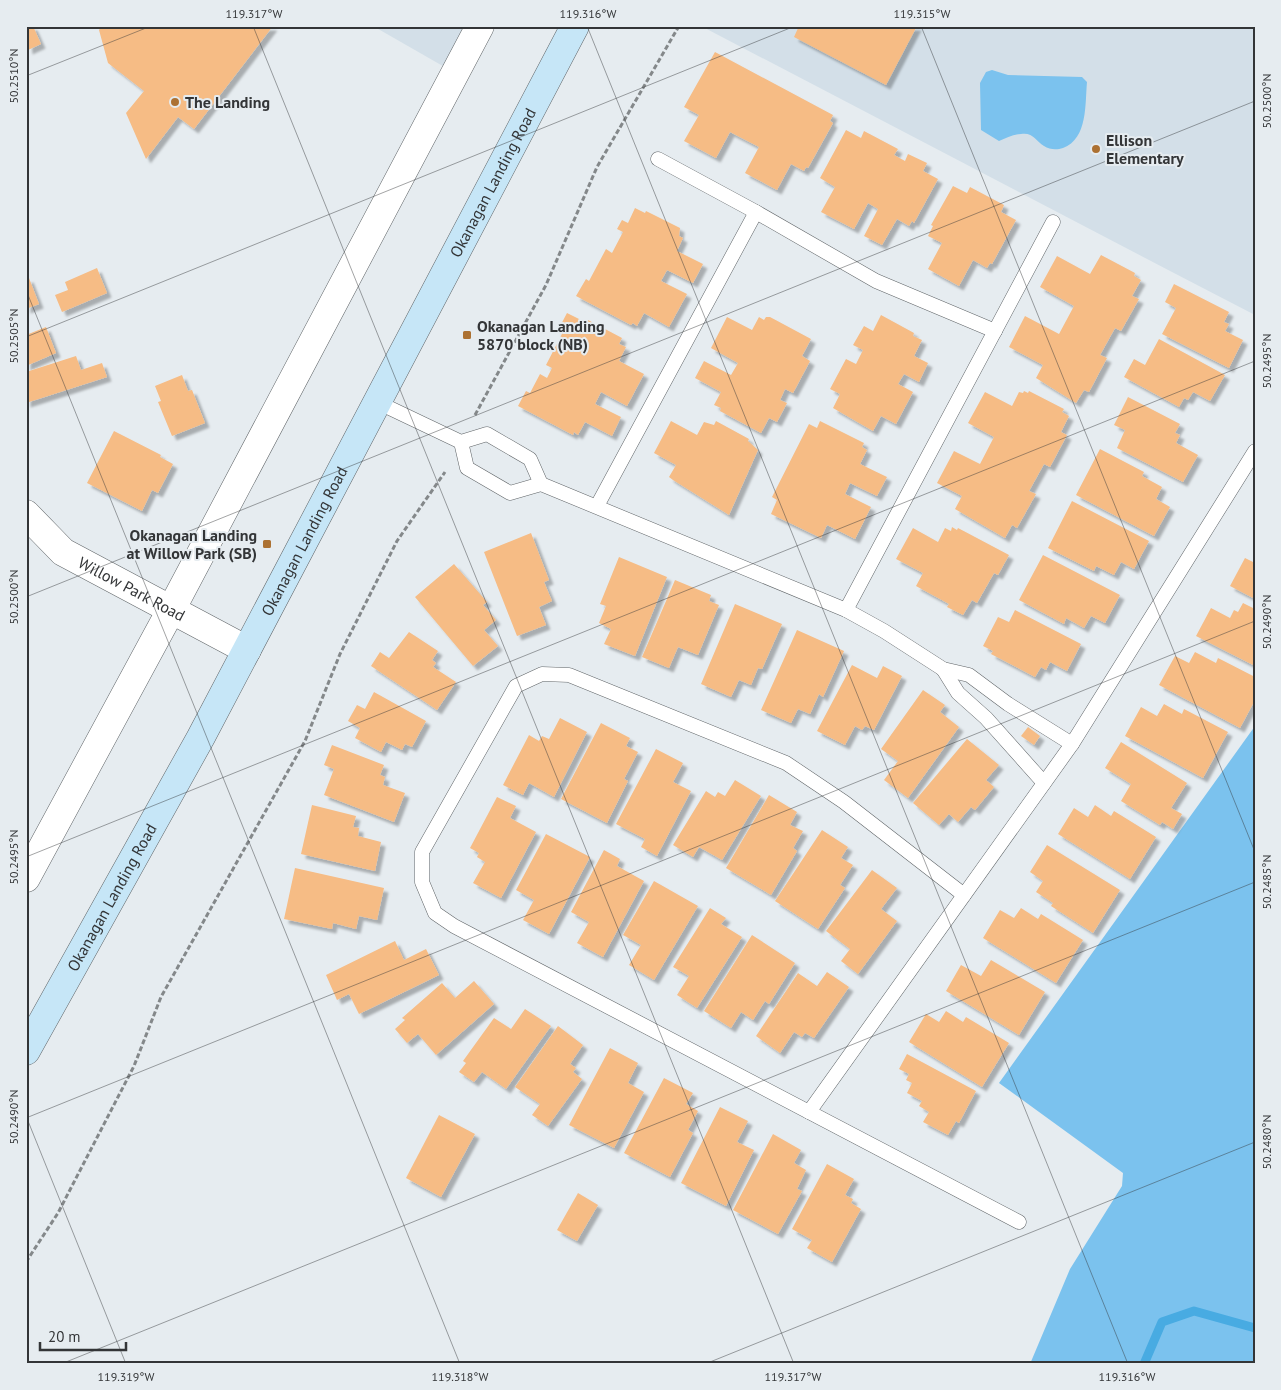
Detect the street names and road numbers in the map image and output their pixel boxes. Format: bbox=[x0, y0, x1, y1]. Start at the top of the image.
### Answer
street label: Okanagan Landing Road bbox=[445, 104, 540, 261]
street label: Okanagan Landing Road bbox=[257, 463, 352, 619]
street label: Willow Park Road bbox=[75, 552, 189, 625]
street label: Okanagan Landing Road bbox=[63, 820, 161, 975]

